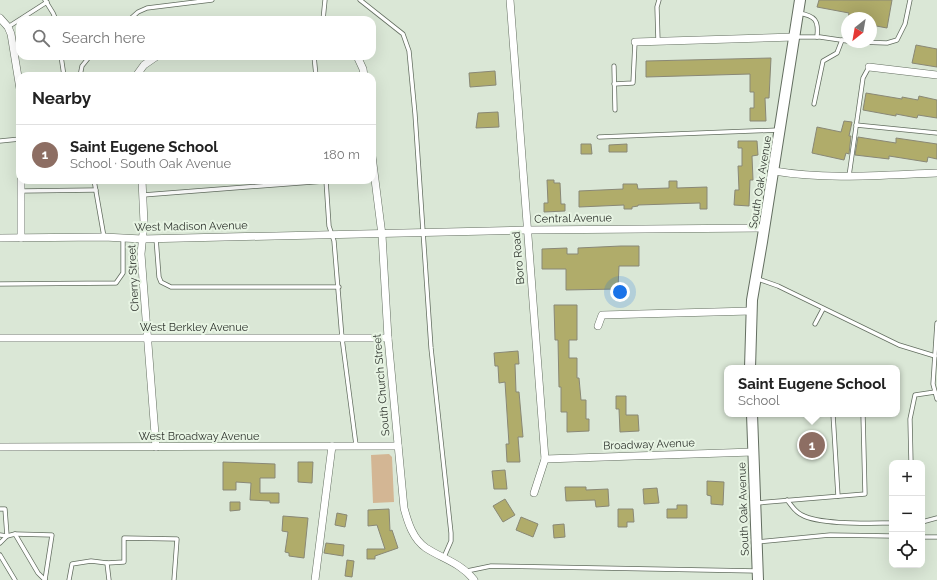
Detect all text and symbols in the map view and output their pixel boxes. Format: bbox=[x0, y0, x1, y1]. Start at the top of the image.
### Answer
north arrow bbox=[841, 12, 877, 48]
search box bbox=[16, 16, 376, 60]
icon: search bbox=[30, 27, 52, 49]
text: Search here bbox=[62, 29, 145, 47]
text: Nearby bbox=[32, 88, 91, 108]
street label: South Oak Avenue bbox=[747, 134, 774, 229]
text: Saint Eugene School bbox=[70, 138, 218, 156]
text: 1 bbox=[42, 147, 48, 162]
text: 180 m bbox=[324, 147, 360, 162]
text: School · South Oak Avenue bbox=[70, 156, 231, 171]
street label: Central Avenue bbox=[534, 211, 612, 226]
street label: West Madison Avenue bbox=[134, 219, 248, 234]
street label: Boro Road bbox=[510, 231, 527, 285]
street label: Cherry Street bbox=[125, 244, 142, 312]
your location bbox=[610, 282, 630, 302]
street label: West Berkley Avenue bbox=[140, 321, 249, 334]
street label: South Church Street bbox=[371, 333, 392, 437]
popup bbox=[724, 365, 900, 417]
text: Saint Eugene School bbox=[738, 375, 886, 393]
text: School bbox=[738, 393, 780, 408]
street label: West Broadway Avenue bbox=[139, 430, 260, 443]
pin: 1 bbox=[799, 430, 825, 460]
street label: Broadway Avenue bbox=[603, 436, 696, 453]
map controls bbox=[889, 460, 925, 568]
button: + bbox=[889, 460, 925, 496]
street label: South Oak Avenue bbox=[735, 461, 752, 556]
button: − bbox=[889, 496, 925, 532]
button: locate bbox=[889, 532, 925, 568]

